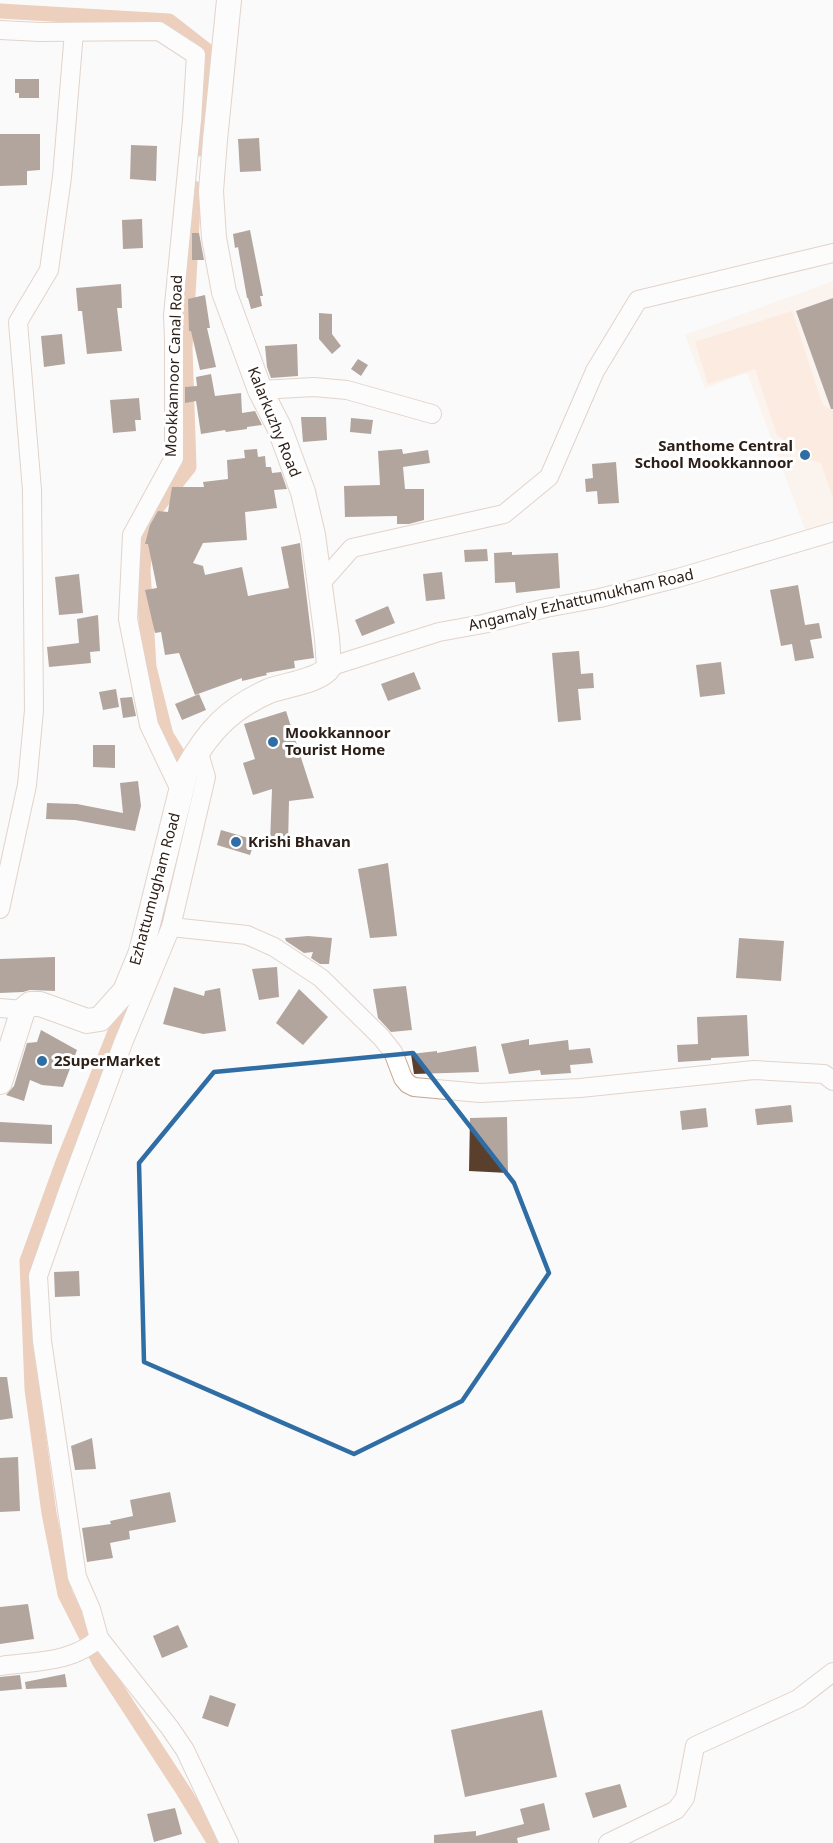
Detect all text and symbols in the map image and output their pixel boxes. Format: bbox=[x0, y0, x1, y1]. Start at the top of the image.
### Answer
street label: Mookkannoor Canal Road bbox=[160, 274, 186, 457]
street label: Kalarkuzhy Road bbox=[244, 363, 306, 480]
place label: Santhome Central School Mookkannoor bbox=[635, 435, 793, 472]
marker: Santhome Central School Mookkannoor bbox=[798, 448, 812, 462]
street label: Angamaly Ezhattumukham Road bbox=[466, 563, 695, 635]
place label: Mookkannoor Tourist Home bbox=[285, 722, 391, 759]
marker: Mookkannoor Tourist Home bbox=[266, 735, 280, 749]
street label: Ezhattumugham Road bbox=[124, 810, 184, 967]
place label: Krishi Bhavan bbox=[248, 831, 351, 851]
marker: Krishi Bhavan bbox=[229, 835, 243, 849]
place label: 2SuperMarket bbox=[54, 1050, 161, 1070]
marker: 2SuperMarket bbox=[35, 1054, 49, 1068]

